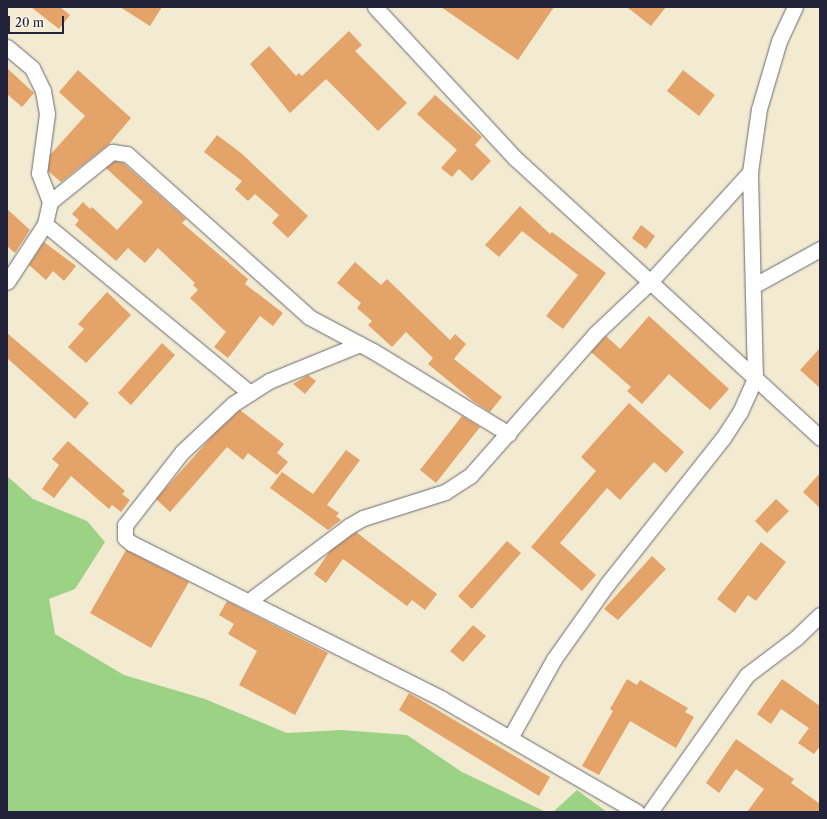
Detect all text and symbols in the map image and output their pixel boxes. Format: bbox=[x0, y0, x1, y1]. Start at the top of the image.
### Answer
scale bar bbox=[10, 8, 66, 34]
text: 20 m bbox=[15, 15, 44, 30]

